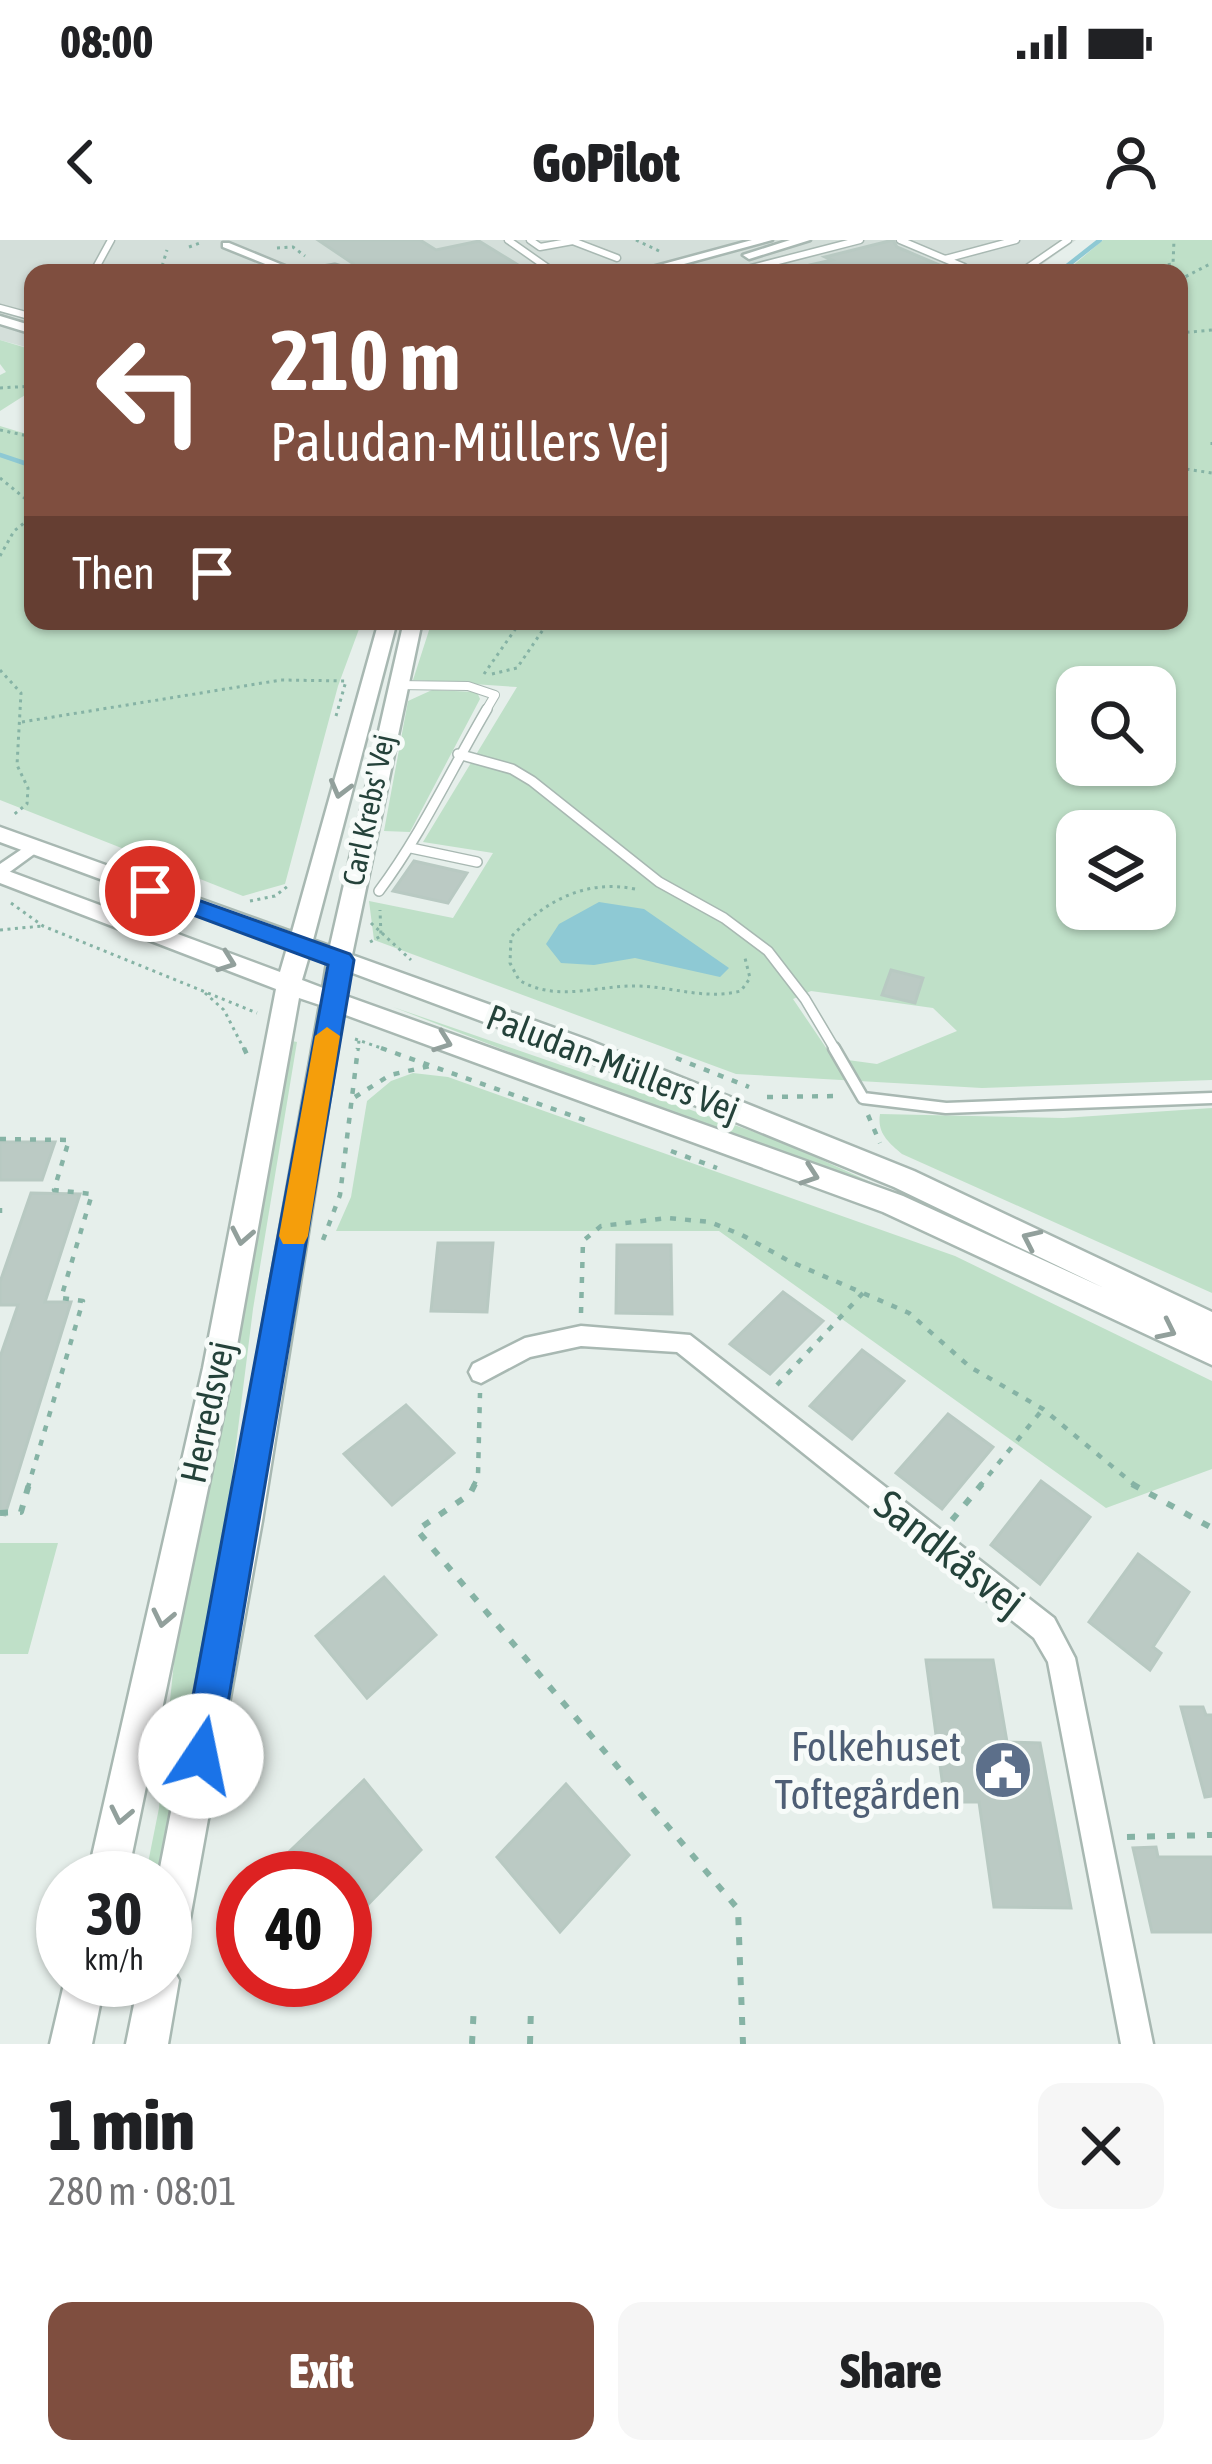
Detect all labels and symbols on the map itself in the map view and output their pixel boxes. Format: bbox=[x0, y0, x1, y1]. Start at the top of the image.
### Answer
street label: Carl Krebs' Vej bbox=[335, 731, 401, 888]
one-way arrow bbox=[330, 778, 355, 799]
pin bbox=[99, 840, 201, 942]
one-way arrow bbox=[215, 948, 236, 973]
street label: Paludan-Müllers Vej bbox=[481, 996, 745, 1130]
one-way arrow bbox=[431, 1028, 452, 1052]
one-way arrow bbox=[798, 1161, 819, 1185]
one-way arrow bbox=[230, 1226, 255, 1246]
one-way arrow bbox=[1022, 1230, 1043, 1253]
one-way arrow bbox=[1155, 1316, 1176, 1340]
street label: Herredsvej bbox=[172, 1337, 242, 1487]
street label: Sandkåsvej bbox=[866, 1480, 1034, 1626]
one-way arrow bbox=[152, 1608, 177, 1628]
position arrow bbox=[138, 1693, 264, 1819]
place label: Folkehuset Toftegården bbox=[775, 1722, 961, 1818]
public building icon: Folkehuset Toftegården bbox=[972, 1739, 1034, 1801]
one-way arrow bbox=[109, 1805, 134, 1825]
speed limit sign: 40 bbox=[216, 1851, 372, 2007]

